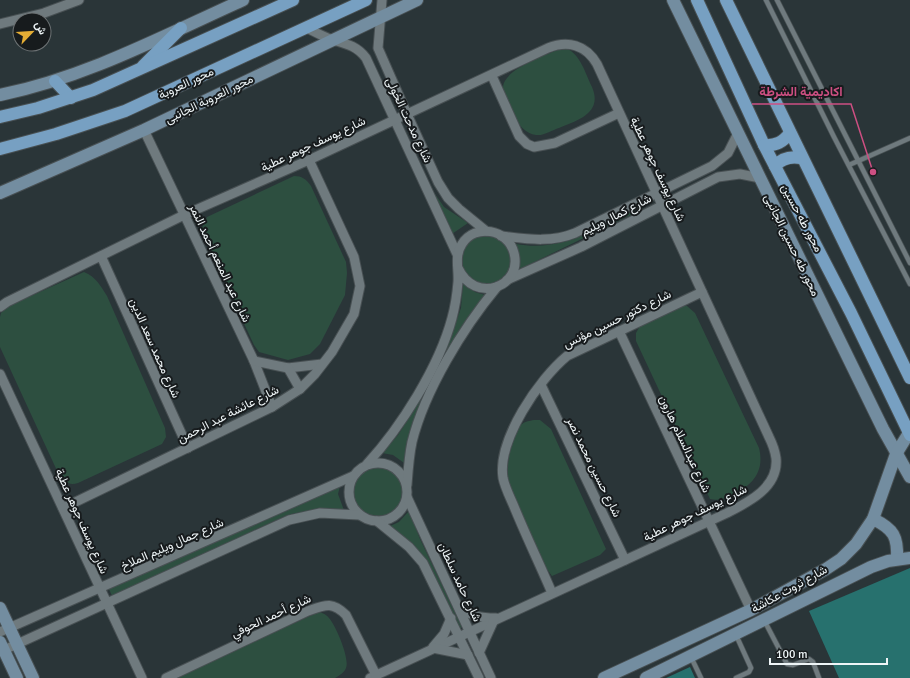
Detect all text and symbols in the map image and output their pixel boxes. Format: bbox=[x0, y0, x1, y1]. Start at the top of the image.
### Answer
north arrow bbox=[12, 12, 52, 52]
text: ش bbox=[32, 19, 49, 37]
street label: محور العروبة bbox=[156, 64, 216, 103]
street label: محور العروبة الجانبى bbox=[163, 72, 256, 127]
street label: شارع مدحت الخولى bbox=[381, 75, 435, 166]
callout: اكاديمية الشرطة bbox=[752, 79, 851, 104]
text: اكاديمية الشرطة bbox=[759, 84, 843, 100]
street label: شارع يوسف جوهر عطية bbox=[259, 114, 368, 176]
street label: شارع يوسف جوهر عطية bbox=[626, 115, 688, 224]
street label: محور طه حسين bbox=[777, 182, 826, 255]
street label: شارع كمال ويليم bbox=[578, 191, 655, 241]
street label: محور طه حسين الجانبى bbox=[760, 192, 823, 299]
street label: شارع عبد المنعم أحمد النمر bbox=[184, 201, 254, 325]
street label: شارع دكتور حسين مؤنس bbox=[561, 287, 674, 353]
street label: شارع محمد سعد الدين bbox=[125, 296, 183, 401]
street label: شارع عائشة عبد الرحمن bbox=[175, 382, 282, 447]
street label: شارع عبدالسلام هارون bbox=[654, 393, 714, 496]
street label: شارع حسين محمد نصر bbox=[561, 414, 624, 520]
street label: شارع يوسف جوهر عطية bbox=[51, 466, 112, 577]
street label: شارع يوسف جوهر عطية bbox=[641, 482, 750, 546]
street label: شارع جمال ويليم الملاخ bbox=[118, 515, 226, 575]
street label: شارع حامد سلطان bbox=[434, 540, 485, 625]
street label: شارع ثروت عكاشة bbox=[749, 562, 830, 617]
street label: شارع أحمد الحوفي bbox=[229, 591, 314, 643]
scale bar bbox=[770, 640, 887, 666]
text: 100 m bbox=[776, 647, 808, 662]

